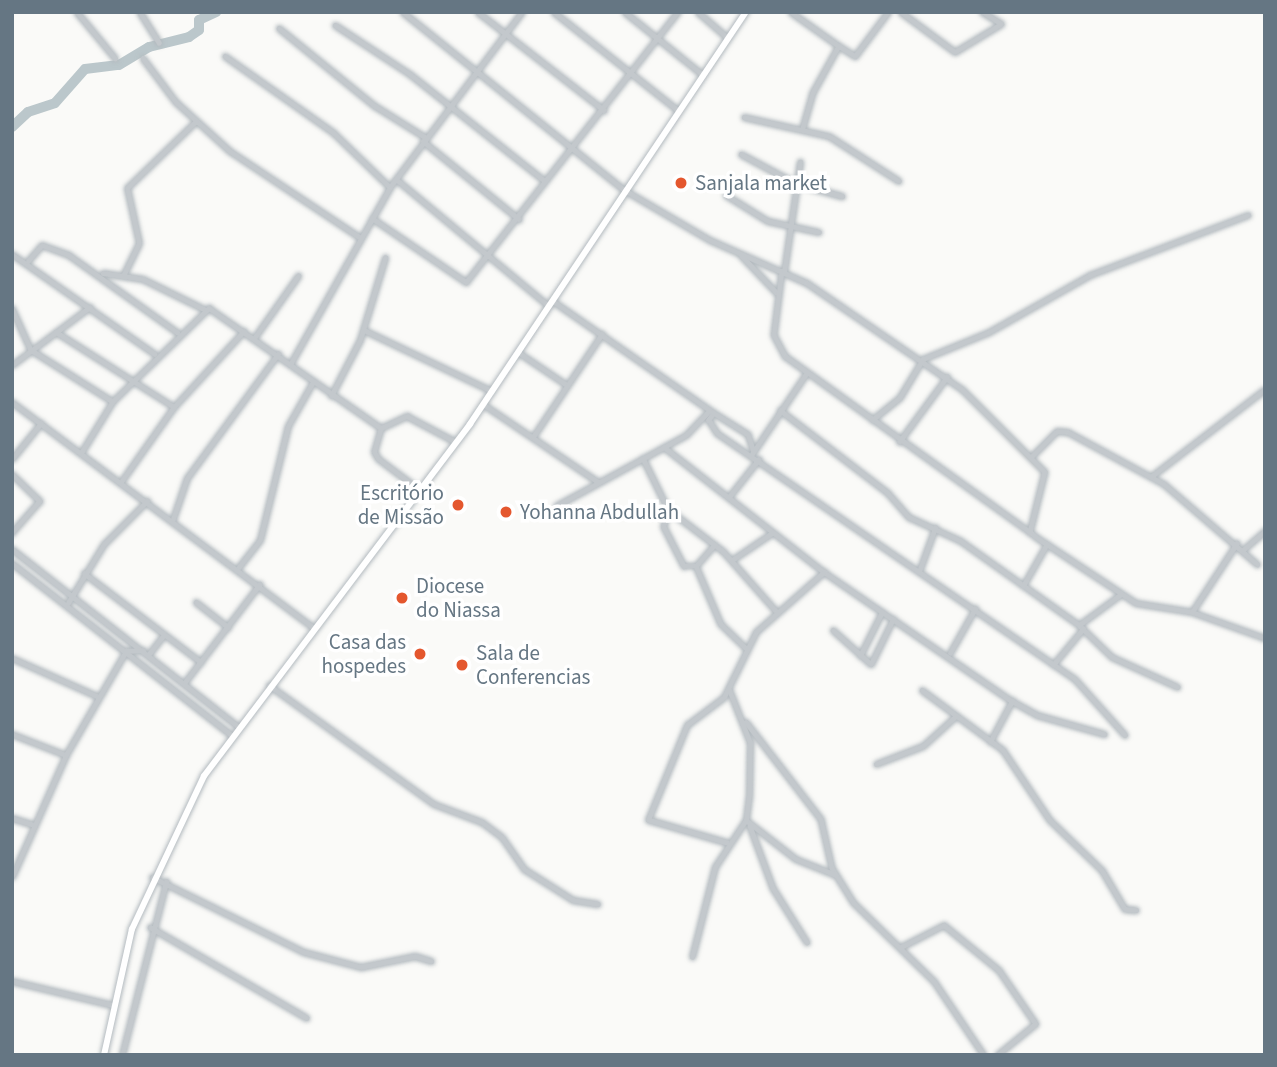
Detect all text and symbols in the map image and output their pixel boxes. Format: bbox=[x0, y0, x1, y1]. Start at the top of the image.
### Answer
place label: Sanjala market bbox=[695, 170, 827, 196]
marker: Sanjala market bbox=[673, 175, 689, 191]
place label: Escritório de Missão bbox=[358, 480, 444, 530]
marker: Escritório de Missão bbox=[450, 497, 466, 513]
place label: Yohanna Abdullah bbox=[520, 499, 679, 525]
marker: Yohanna Abdullah bbox=[498, 504, 514, 520]
place label: Diocese do Niassa bbox=[416, 573, 501, 623]
marker: Diocese do Niassa bbox=[394, 590, 410, 606]
place label: Casa das hospedes bbox=[322, 629, 406, 679]
place label: Sala de Conferencias bbox=[476, 640, 590, 690]
marker: Casa das hospedes bbox=[412, 646, 428, 662]
marker: Sala de Conferencias bbox=[454, 657, 470, 673]

